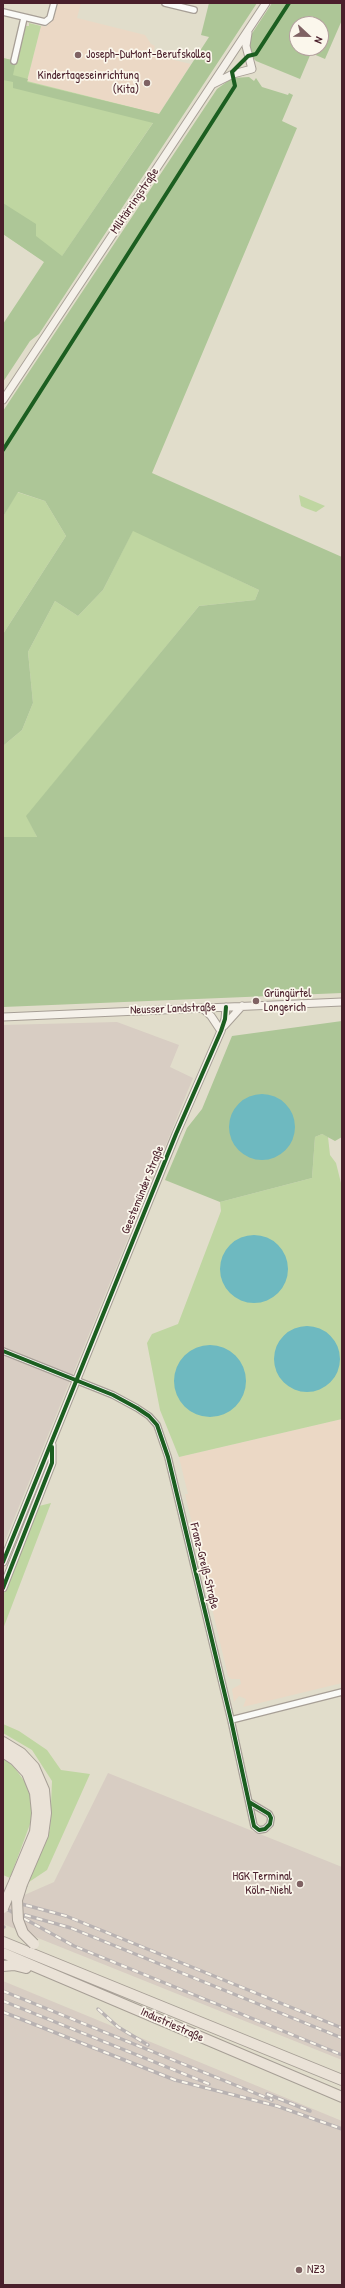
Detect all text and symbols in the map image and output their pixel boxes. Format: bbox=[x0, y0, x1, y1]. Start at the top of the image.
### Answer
north arrow bbox=[289, 16, 329, 56]
text: N bbox=[312, 35, 327, 45]
place label: Joseph-DuMont-Berufskolleg bbox=[86, 48, 211, 62]
marker: Joseph-DuMont-Berufskolleg bbox=[73, 50, 83, 60]
place label: Kindertageseinrichtung (Kita) bbox=[37, 69, 139, 97]
marker: Kindertageseinrichtung (Kita) bbox=[142, 78, 152, 88]
street label: Militärringstraße bbox=[108, 165, 162, 237]
place label: Grüngürtel Longerich bbox=[264, 987, 311, 1015]
marker: Grüngürtel Longerich bbox=[251, 996, 261, 1006]
street label: Neusser Landstraße bbox=[130, 1000, 216, 1018]
street label: Geestemünder Straße bbox=[119, 1144, 167, 1236]
street label: Franz-Greiß-Straße bbox=[186, 1521, 222, 1611]
place label: HGK Terminal Köln-Niehl bbox=[232, 1870, 292, 1898]
marker: HGK Terminal Köln-Niehl bbox=[295, 1879, 305, 1889]
street label: Industriestraße bbox=[138, 2005, 206, 2045]
place label: NZ3 bbox=[307, 2263, 325, 2277]
marker: NZ3 bbox=[294, 2265, 304, 2275]

